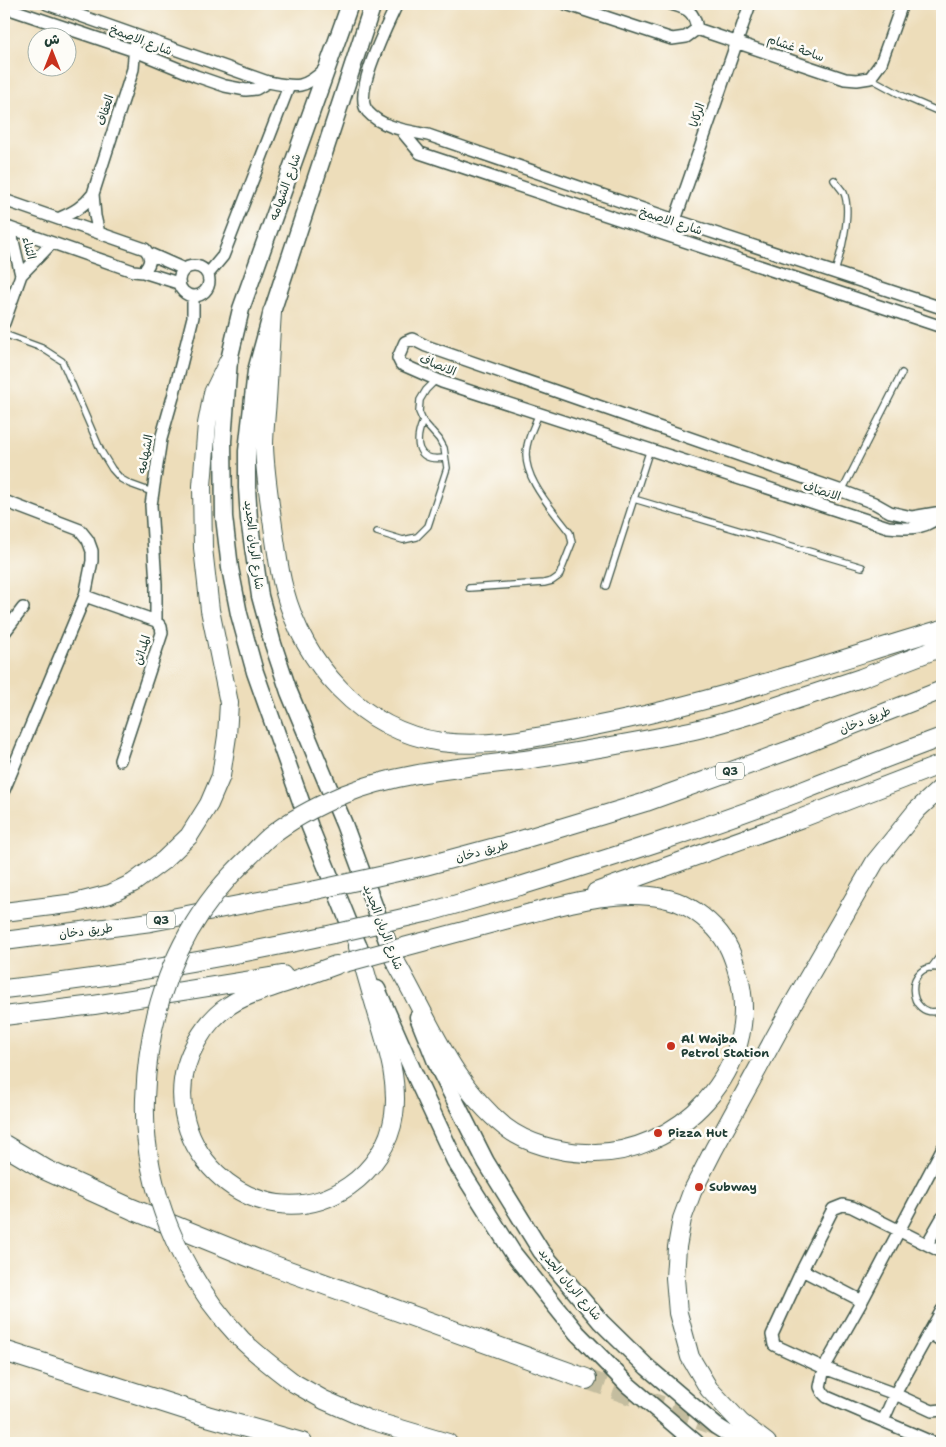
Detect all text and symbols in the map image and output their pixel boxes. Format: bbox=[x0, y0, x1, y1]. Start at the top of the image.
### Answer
street label: شارع الاصمخ bbox=[107, 21, 174, 60]
north arrow bbox=[28, 28, 78, 78]
text: ش bbox=[44, 30, 60, 48]
street label: ساحة غشام bbox=[765, 31, 827, 66]
street label: العفاف bbox=[92, 92, 118, 128]
street label: الركايا bbox=[685, 101, 709, 129]
street label: شارع الشهامه bbox=[266, 151, 305, 223]
street label: شارع الاصمخ bbox=[637, 203, 705, 240]
street label: الثناء bbox=[18, 235, 40, 261]
street label: الانصاف bbox=[417, 350, 459, 380]
street label: الشهامه bbox=[133, 433, 157, 475]
street label: الانصاف bbox=[801, 477, 843, 505]
street label: شارع الريان الجديد bbox=[240, 499, 267, 591]
street label: المدائن bbox=[130, 633, 154, 667]
street label: طريق دخان bbox=[837, 702, 893, 738]
road number: Q3 bbox=[716, 762, 744, 779]
street label: طريق دخان bbox=[454, 836, 510, 866]
street label: شارع الريان الجديد bbox=[358, 882, 407, 972]
road number: Q3 bbox=[147, 912, 175, 928]
street label: طريق دخان bbox=[58, 920, 114, 942]
place label: Al Wajba Petrol Station bbox=[681, 1031, 769, 1061]
marker: Al Wajba Petrol Station bbox=[665, 1040, 677, 1052]
place label: Pizza Hut bbox=[668, 1125, 728, 1141]
marker: Pizza Hut bbox=[652, 1127, 664, 1139]
place label: Subway bbox=[709, 1179, 757, 1195]
marker: Subway bbox=[693, 1181, 705, 1193]
street label: شارع الريان الجديد bbox=[534, 1244, 605, 1324]

